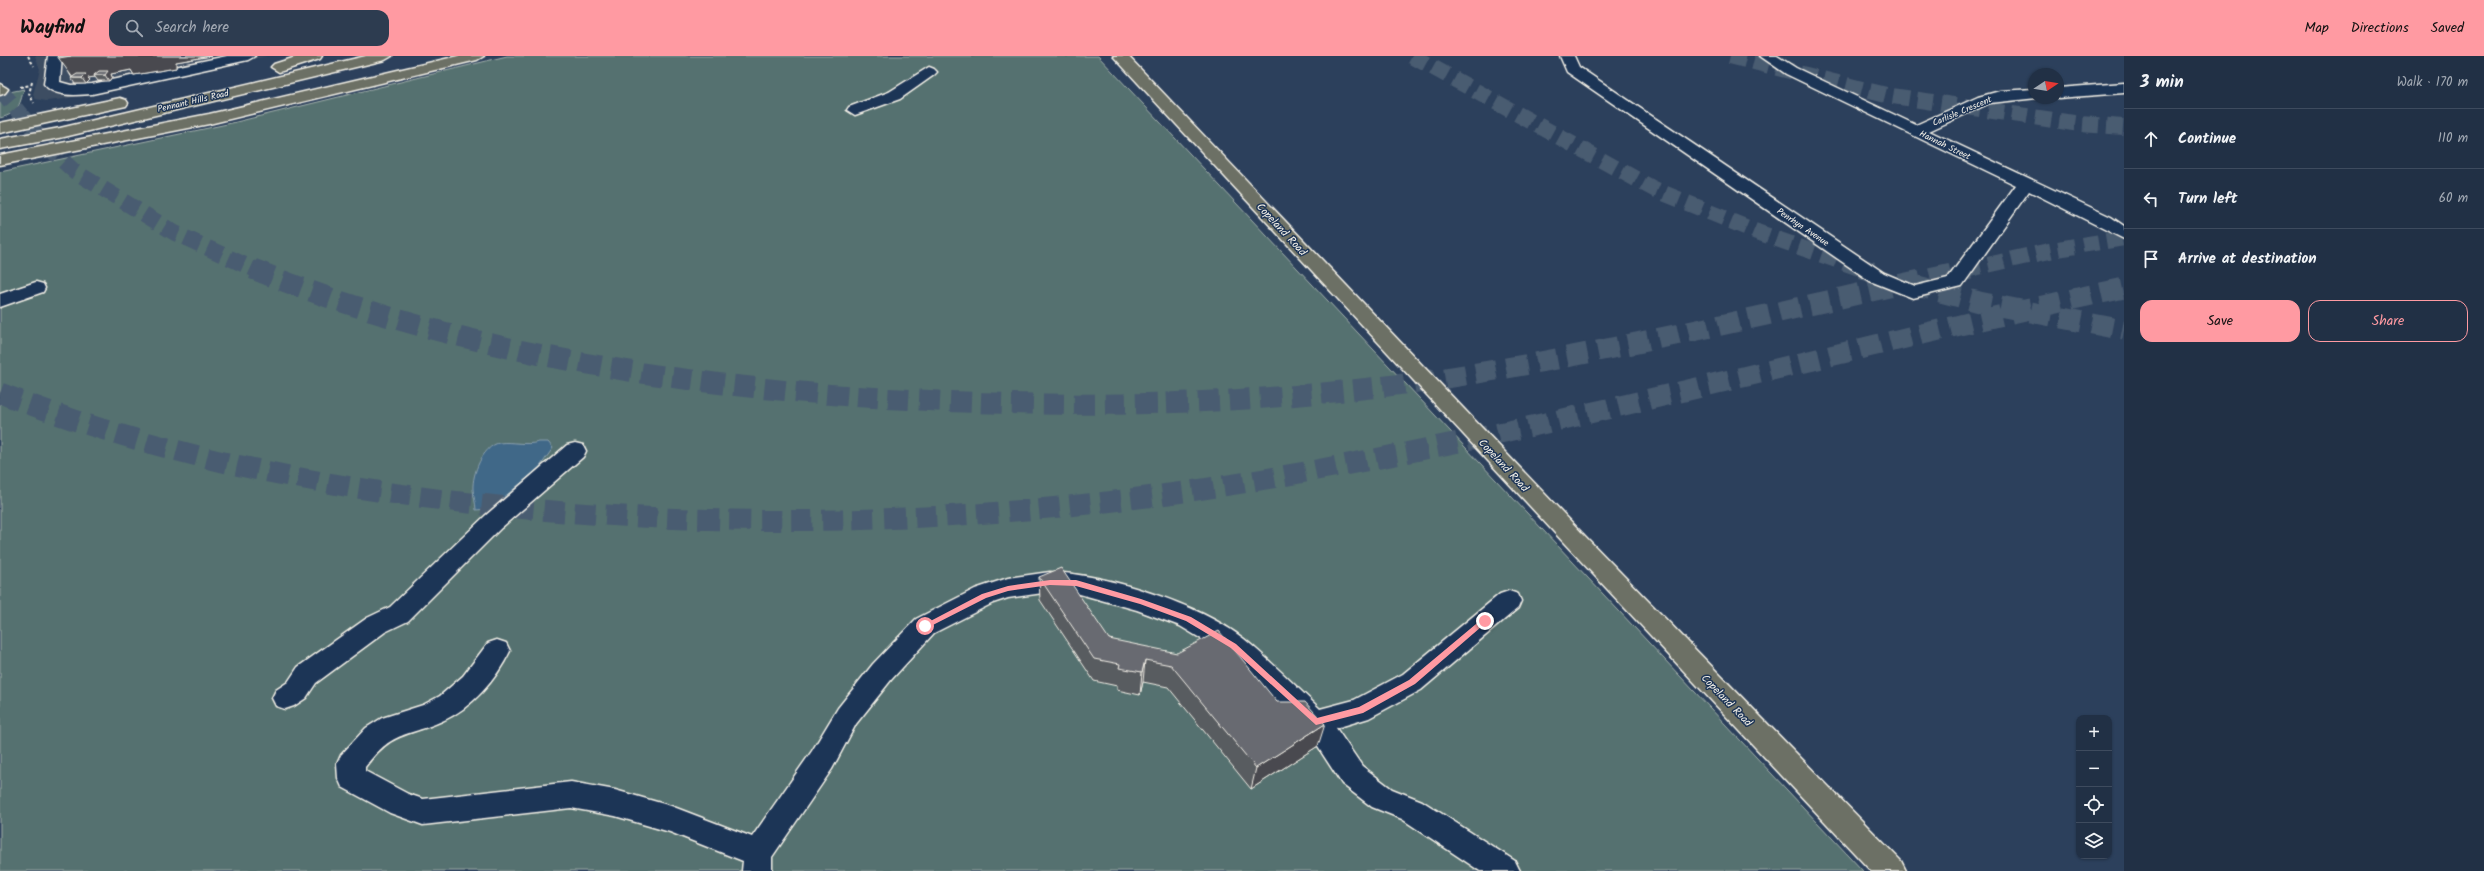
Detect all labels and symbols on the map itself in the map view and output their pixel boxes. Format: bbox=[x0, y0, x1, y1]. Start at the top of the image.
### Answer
north arrow bbox=[2028, 68, 2064, 104]
street label: Pennant Hills Road bbox=[156, 86, 231, 117]
street label: Carlisle Crescent bbox=[1930, 92, 1995, 131]
street label: Hannah Street bbox=[1917, 127, 1973, 165]
street label: Copeland Road bbox=[1252, 199, 1311, 261]
street label: Penrhyn Avenue bbox=[1773, 204, 1832, 251]
street label: Copeland Road bbox=[1474, 435, 1533, 497]
route end bbox=[1476, 612, 1494, 630]
route start bbox=[916, 617, 934, 635]
street label: Copeland Road bbox=[1696, 670, 1757, 732]

